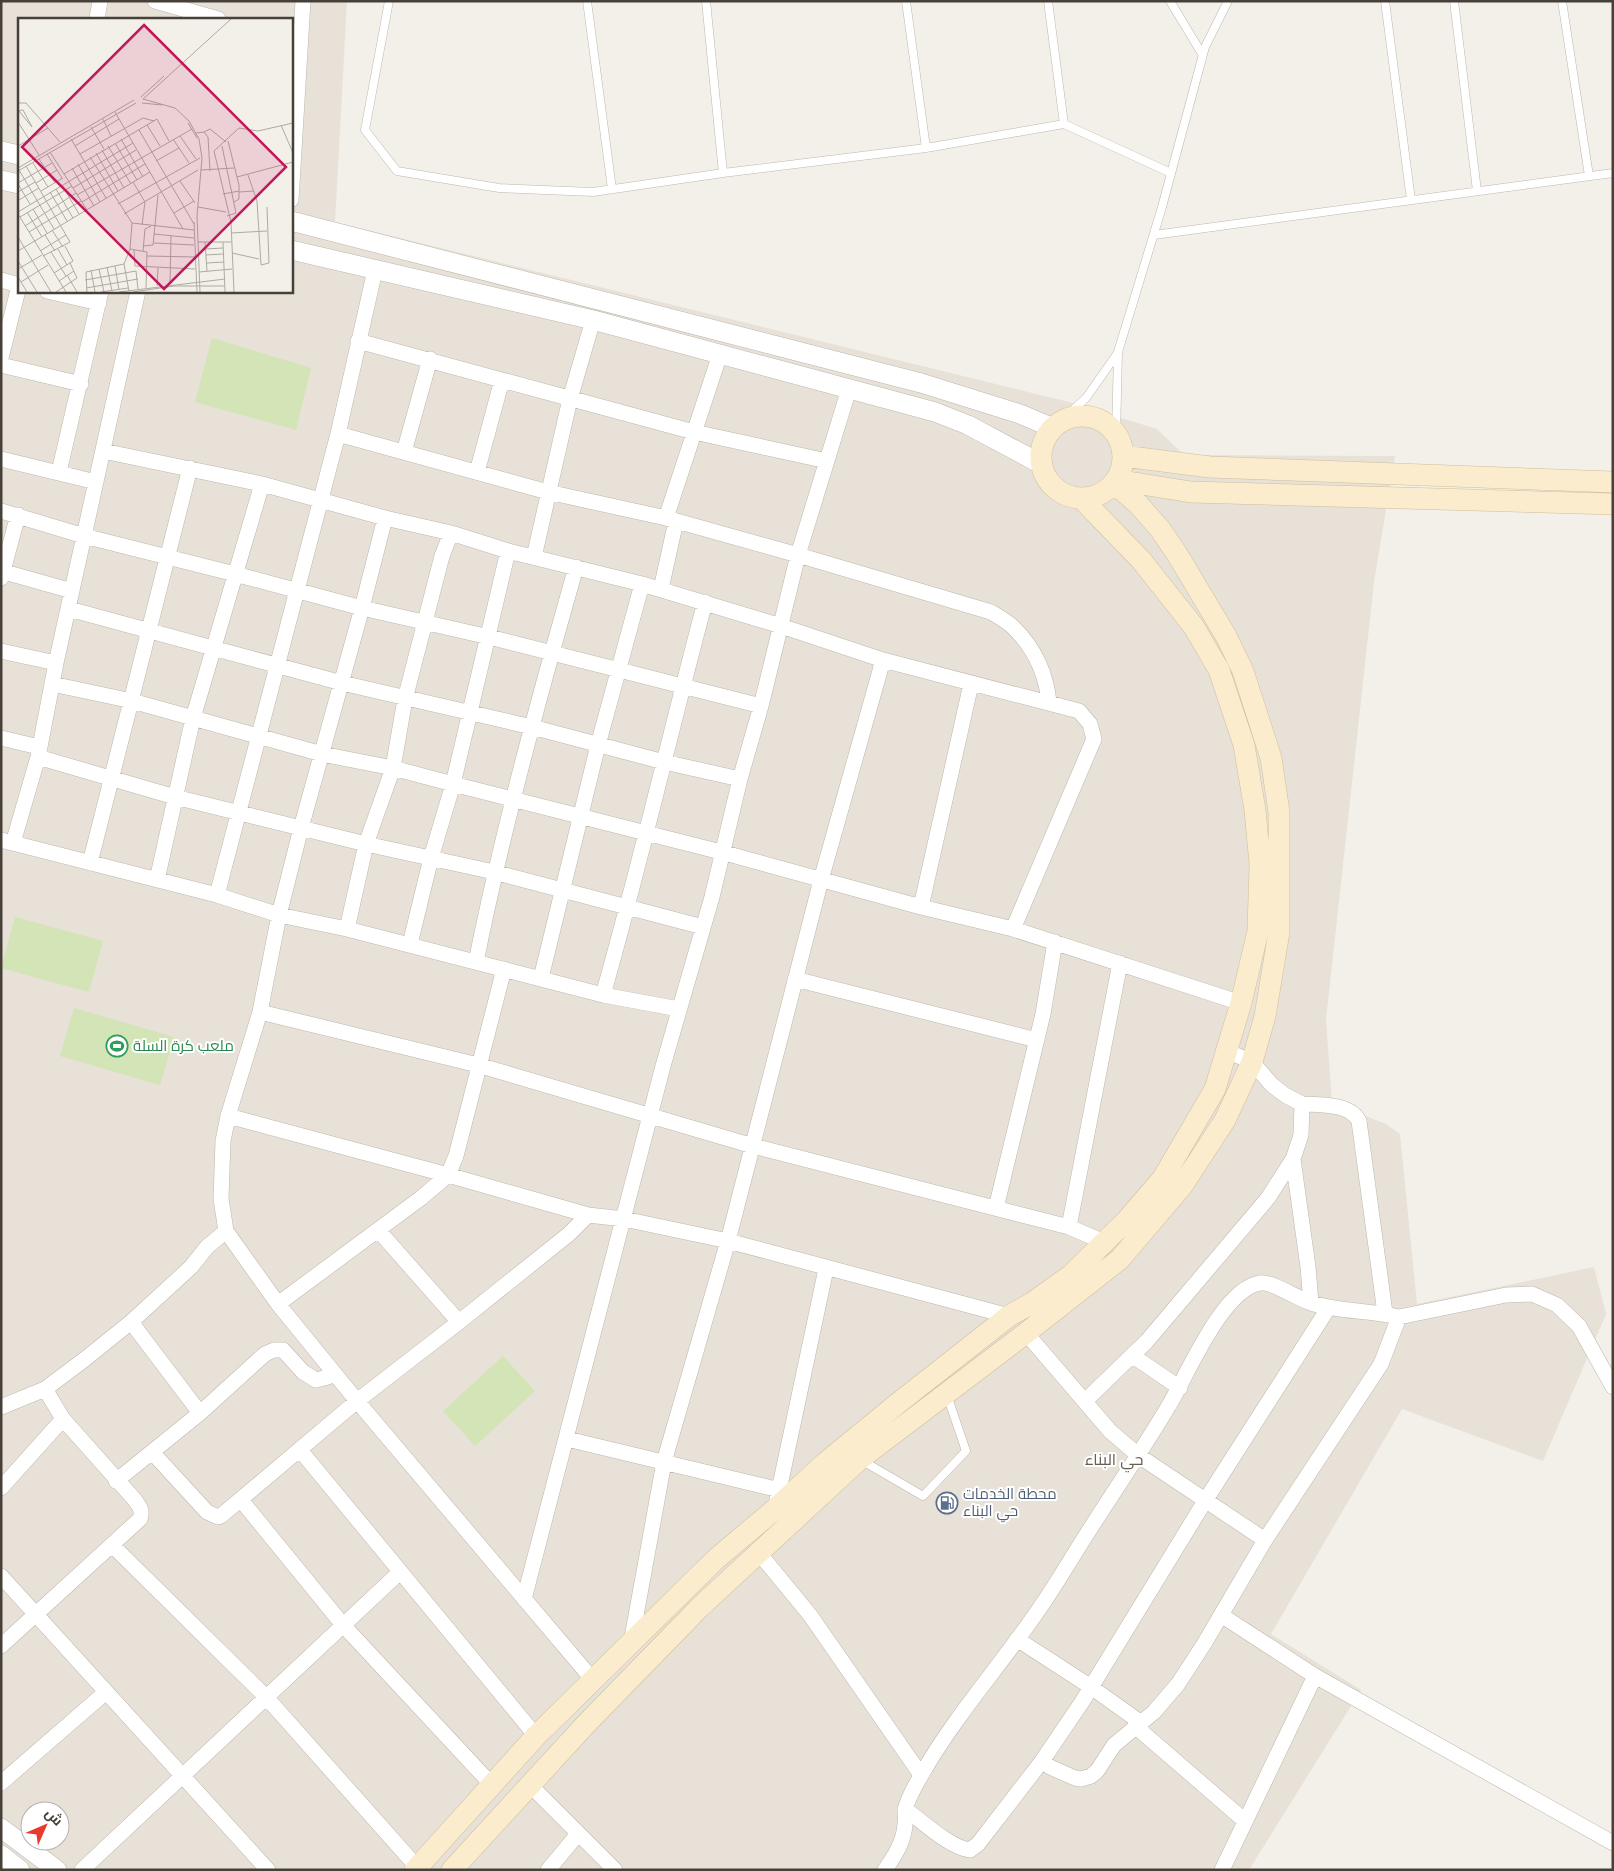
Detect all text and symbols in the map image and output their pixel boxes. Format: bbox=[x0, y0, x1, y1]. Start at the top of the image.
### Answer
inset map bbox=[18, 18, 292, 292]
sports icon: ملعب كرة السلة bbox=[105, 1034, 129, 1058]
place label: ملعب كرة السلة bbox=[133, 1035, 234, 1055]
district label: حي البناء bbox=[1085, 1448, 1143, 1473]
place label: محطة الخدمات حي البناء bbox=[963, 1483, 1057, 1523]
fuel station icon: محطة الخدمات حي البناء bbox=[935, 1491, 959, 1515]
north arrow bbox=[20, 1801, 70, 1851]
text: ش bbox=[41, 1803, 68, 1830]

